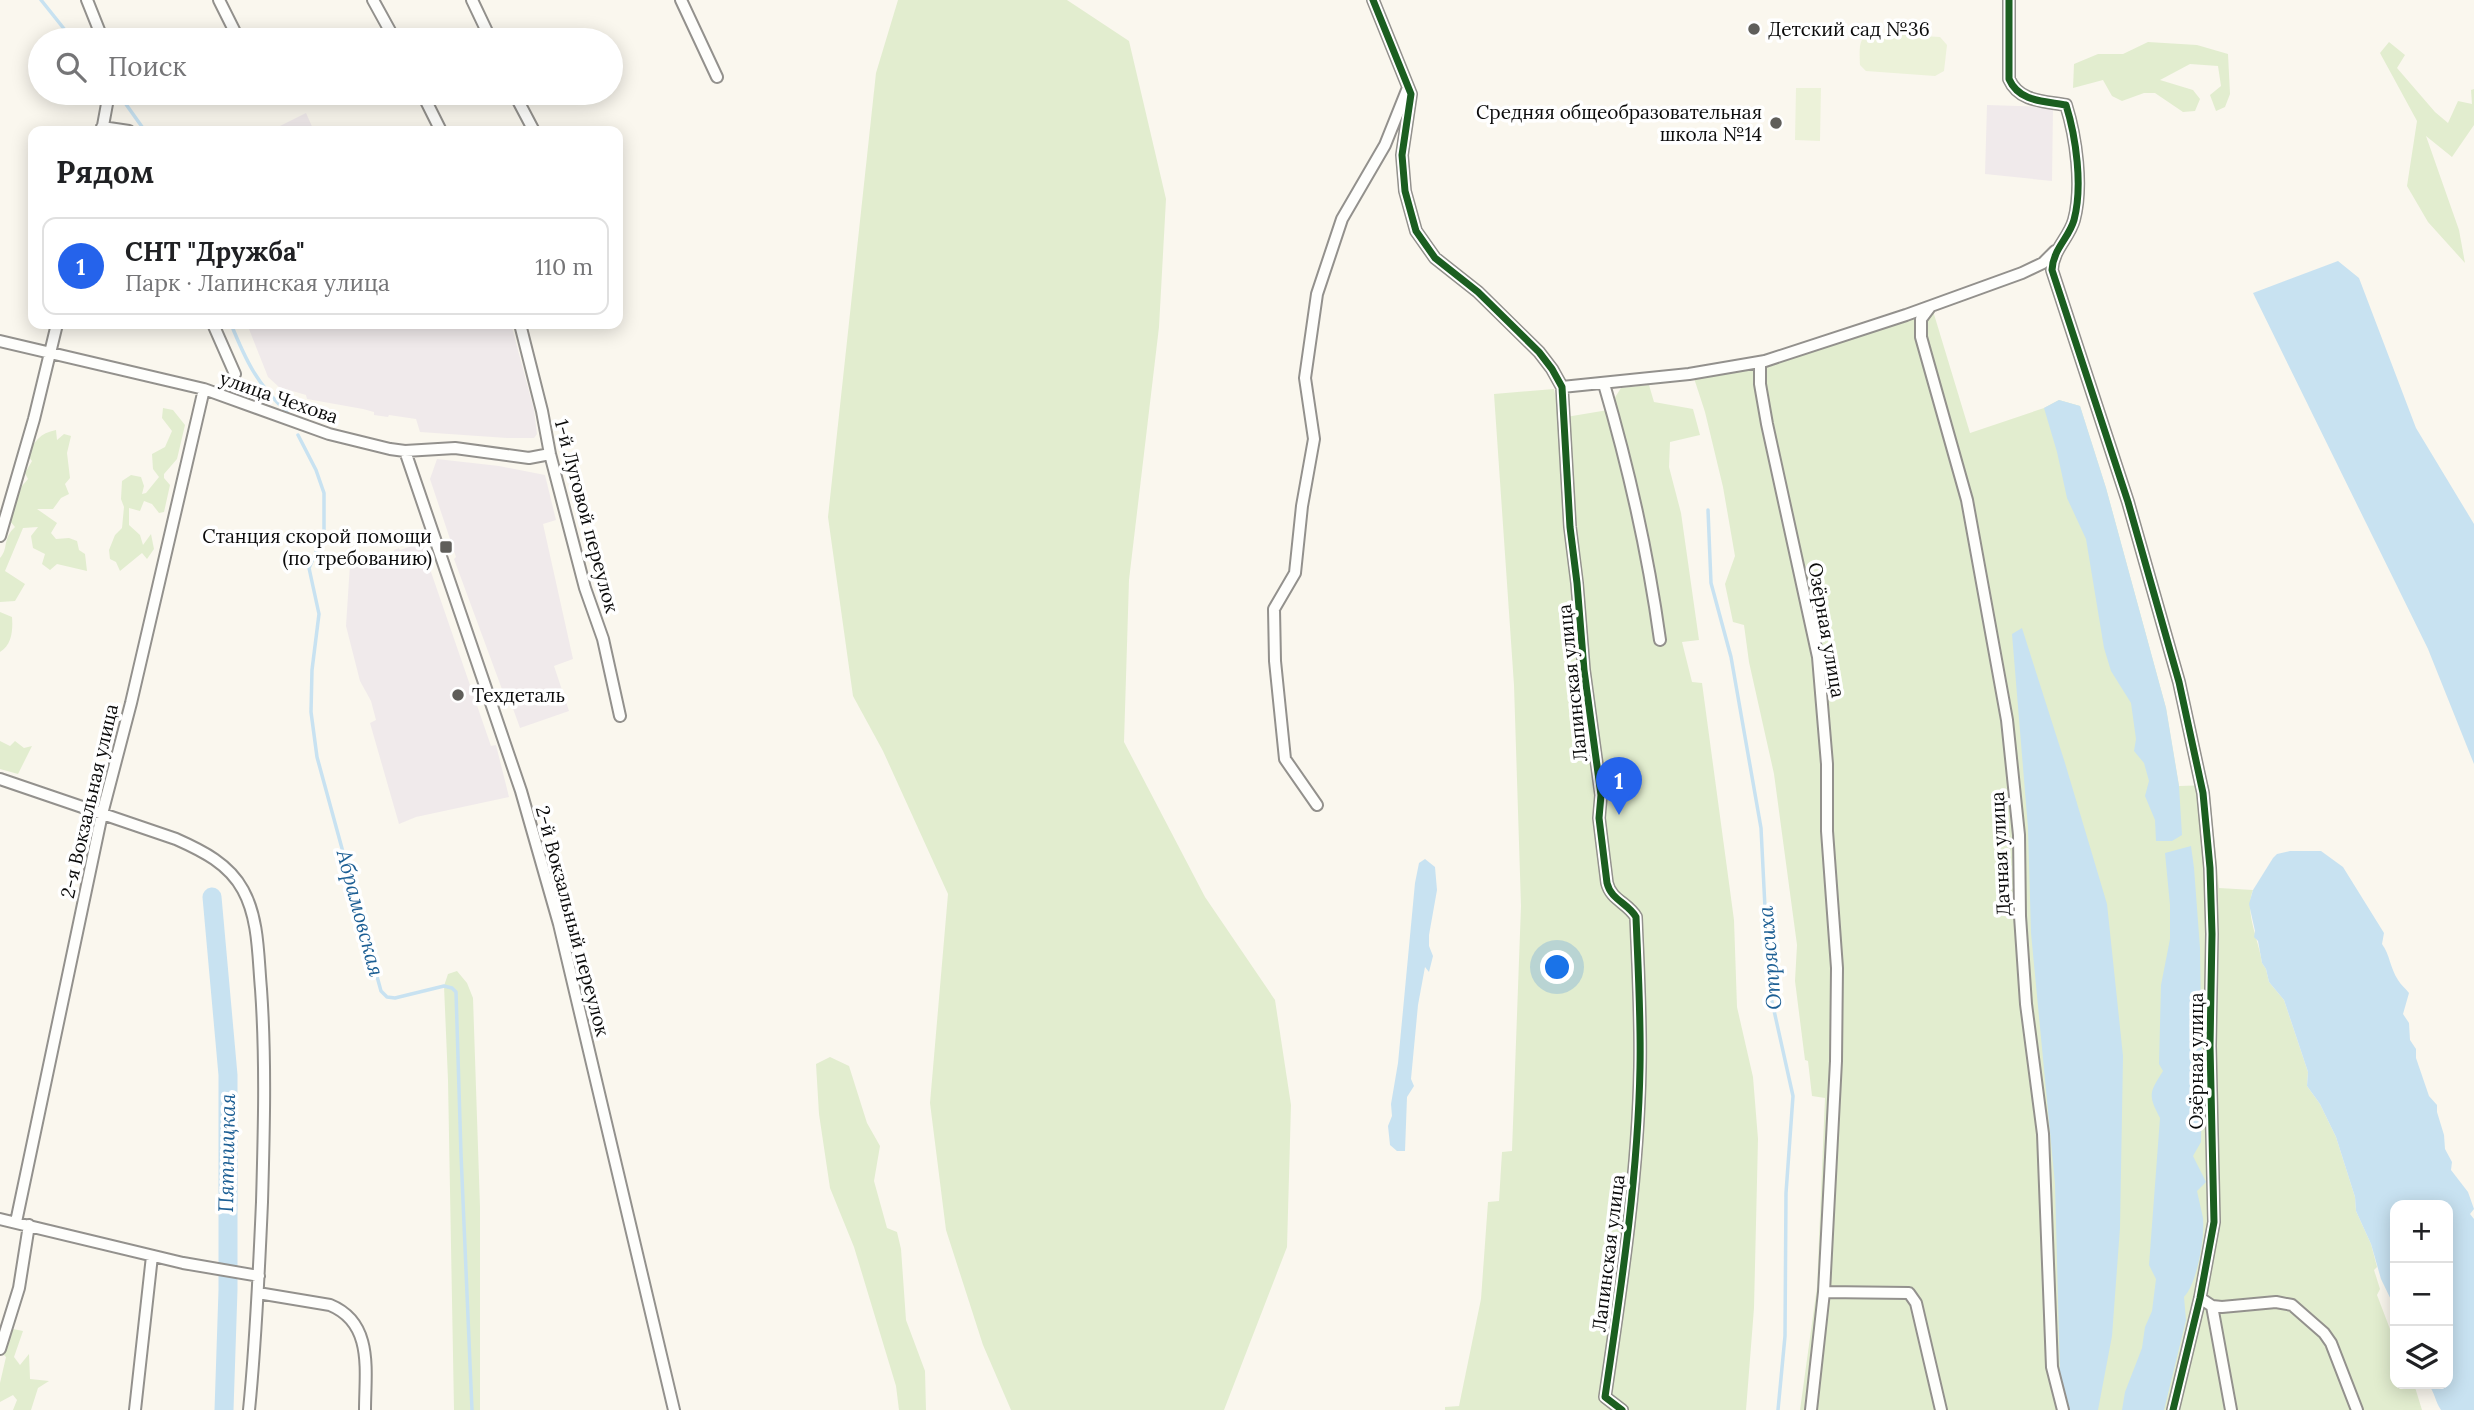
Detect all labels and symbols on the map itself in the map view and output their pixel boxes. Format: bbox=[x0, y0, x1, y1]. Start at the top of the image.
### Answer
place label: Детский сад №36 bbox=[1768, 17, 1930, 41]
marker: Детский сад №36 bbox=[1746, 21, 1762, 37]
place label: Средняя общеобразовательная школа №14 bbox=[1476, 100, 1762, 146]
marker: Средняя общеобразовательная школа №14 bbox=[1768, 115, 1784, 131]
street label: улица Чехова bbox=[217, 366, 342, 429]
street label: 1-й Луговой переулок bbox=[550, 417, 625, 616]
place label: Станция скорой помощи (по требованию) bbox=[202, 524, 432, 571]
marker: Станция скорой помощи (по требованию) bbox=[438, 539, 454, 555]
street label: Озёрная улица bbox=[1803, 560, 1851, 700]
street label: Лапинская улица bbox=[1552, 603, 1592, 763]
place label: Техдеталь bbox=[472, 683, 565, 707]
marker: Техдеталь bbox=[450, 687, 466, 703]
street label: 2-я Вокзальная улица bbox=[55, 701, 123, 900]
pin: 1 bbox=[1596, 757, 1642, 815]
street label: Дачная улица bbox=[1985, 791, 2015, 917]
street label: 2-й Вокзальный переулок bbox=[531, 803, 616, 1040]
water label: Абрамовская bbox=[330, 846, 390, 979]
water label: Отрясиха bbox=[1751, 905, 1787, 1011]
your location bbox=[1540, 950, 1574, 984]
street label: Озёрная улица bbox=[2184, 992, 2208, 1130]
water label: Пятницкая bbox=[212, 1093, 241, 1213]
street label: Лапинская улица bbox=[1586, 1173, 1630, 1333]

